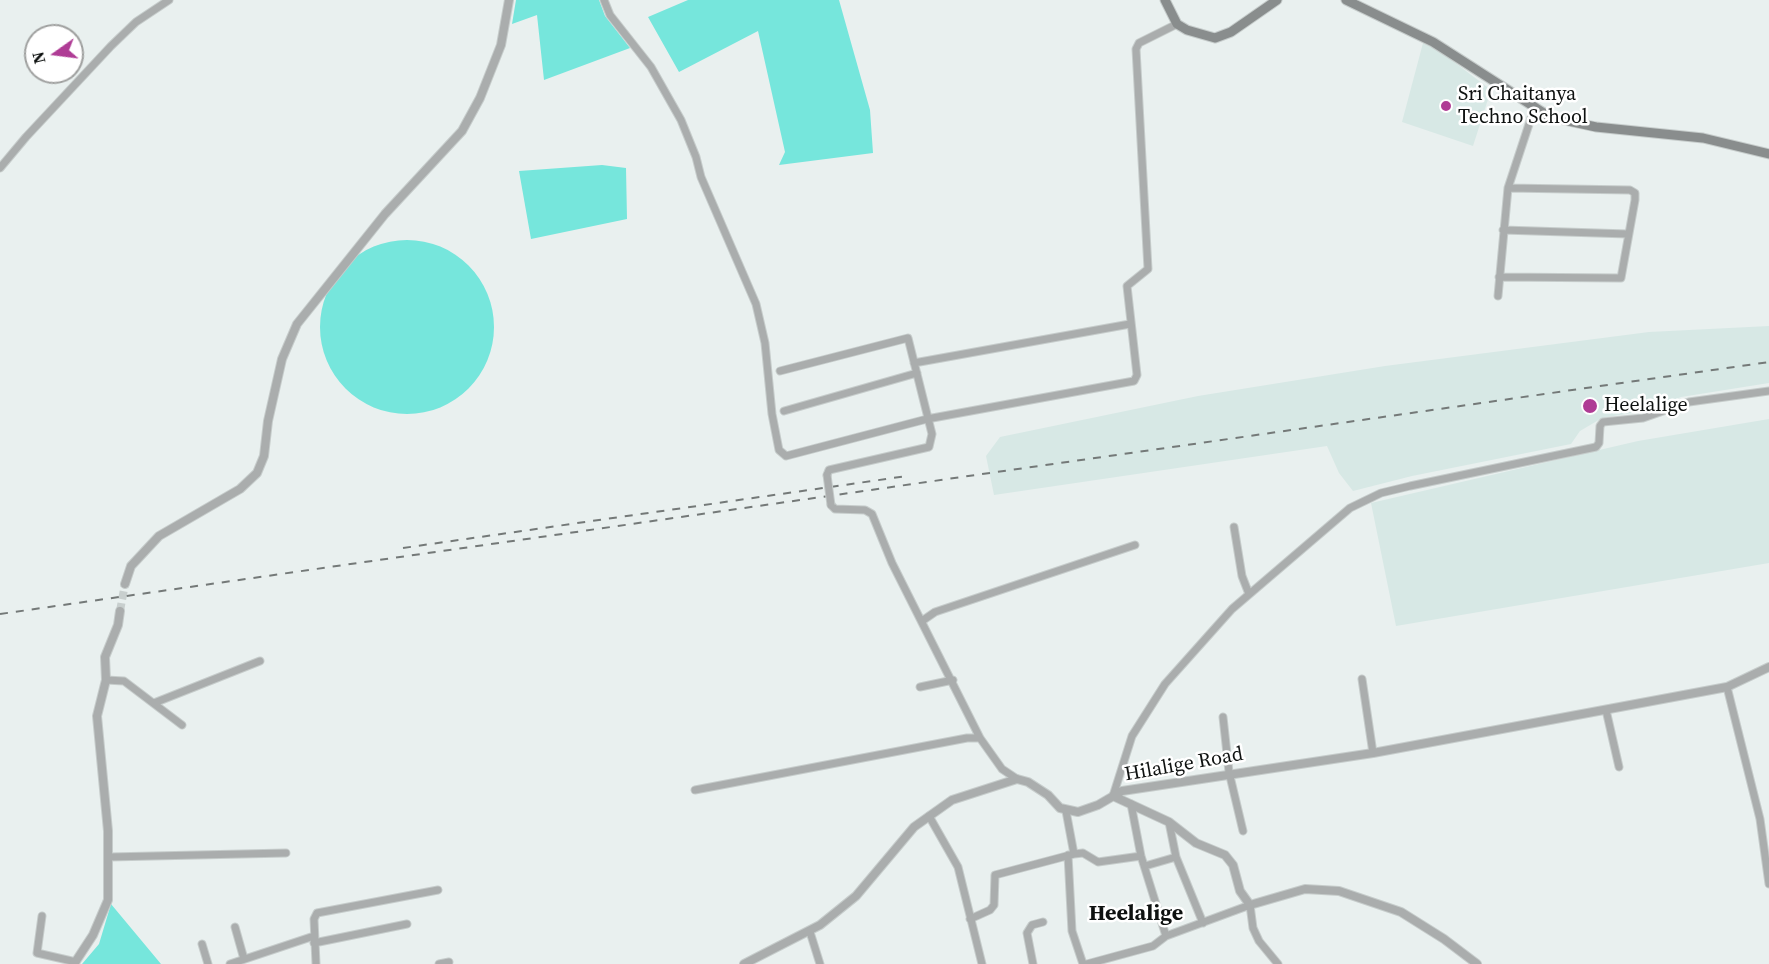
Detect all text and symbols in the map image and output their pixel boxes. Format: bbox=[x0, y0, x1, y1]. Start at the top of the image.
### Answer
north arrow bbox=[24, 24, 84, 84]
text: N bbox=[26, 50, 51, 66]
place label: Sri Chaitanya Techno School bbox=[1458, 83, 1588, 130]
marker: Sri Chaitanya Techno School bbox=[1439, 99, 1453, 113]
place label: Heelalige bbox=[1604, 394, 1688, 418]
marker: Heelalige bbox=[1581, 397, 1599, 415]
street label: Hilalige Road bbox=[1123, 743, 1245, 787]
district label: Heelalige bbox=[1089, 901, 1183, 927]

